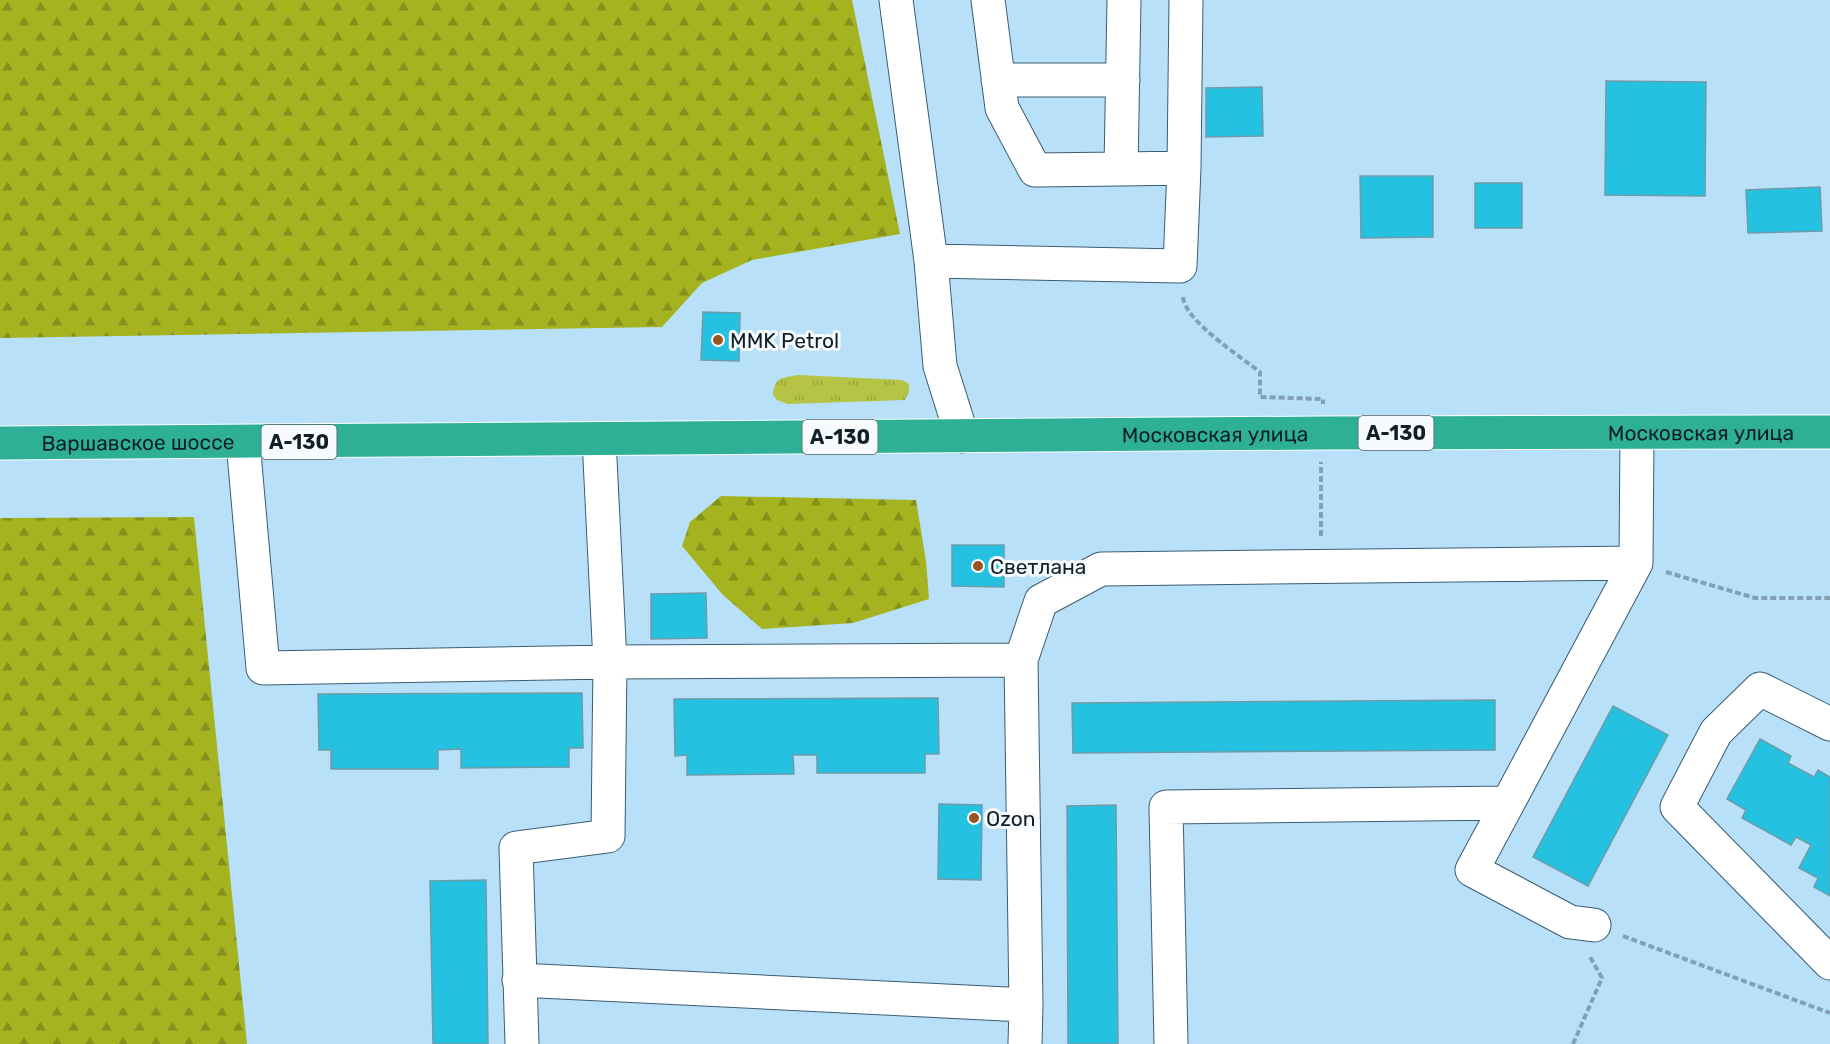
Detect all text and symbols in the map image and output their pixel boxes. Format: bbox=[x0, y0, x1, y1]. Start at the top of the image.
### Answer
place label: MMK Petrol bbox=[730, 328, 839, 353]
marker: MMK Petrol bbox=[711, 333, 725, 347]
road number: А-130 bbox=[1358, 416, 1434, 450]
road number: А-130 bbox=[802, 420, 878, 454]
street label: Московская улица bbox=[1608, 420, 1794, 445]
street label: Московская улица bbox=[1122, 421, 1308, 447]
road number: А-130 bbox=[262, 425, 336, 459]
street label: Варшавское шоссе bbox=[41, 429, 235, 455]
place label: Светлана bbox=[990, 554, 1086, 579]
marker: Светлана bbox=[971, 559, 985, 573]
place label: Ozon bbox=[986, 806, 1036, 831]
marker: Ozon bbox=[967, 811, 981, 825]

